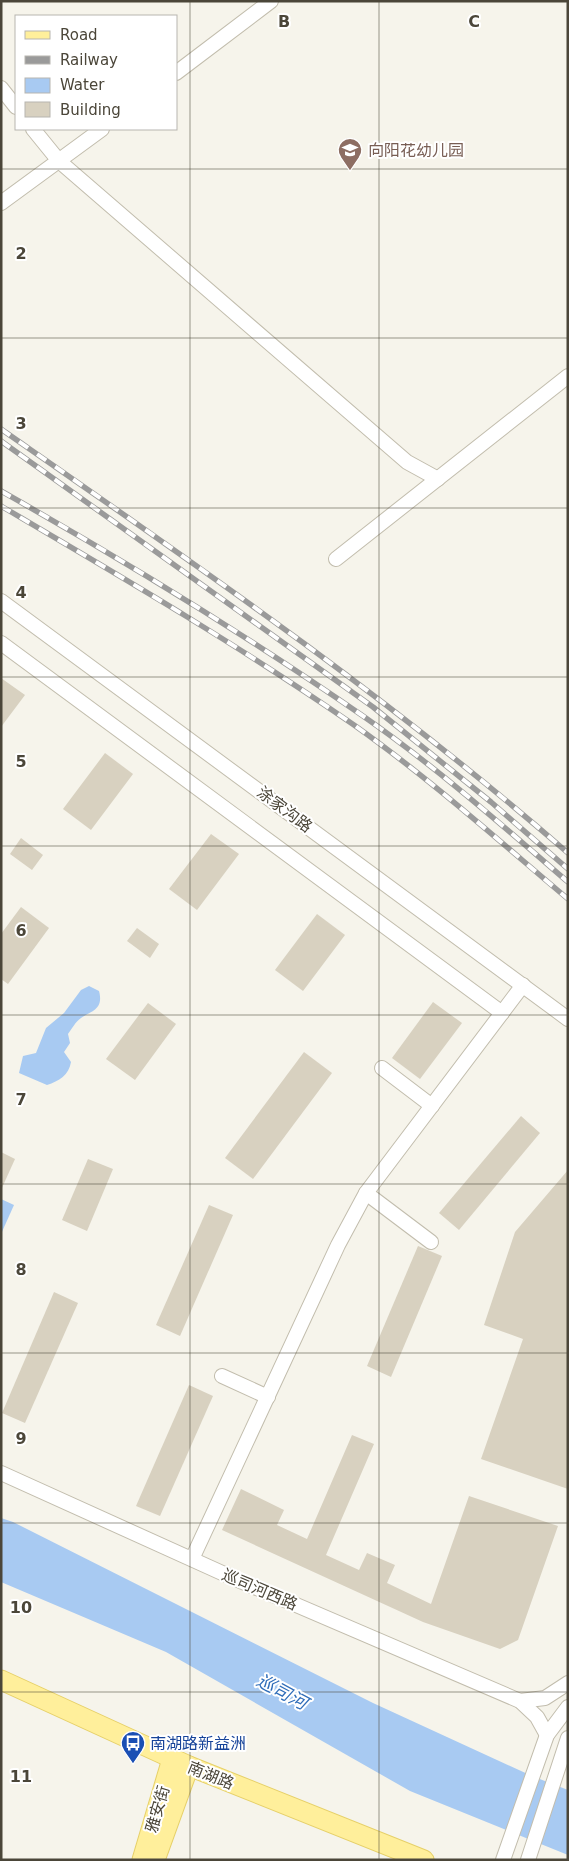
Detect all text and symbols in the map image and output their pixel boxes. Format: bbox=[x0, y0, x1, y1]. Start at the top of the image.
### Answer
text: B bbox=[278, 12, 290, 31]
text: C bbox=[468, 12, 480, 31]
legend bbox=[15, 15, 178, 130]
text: Road bbox=[60, 26, 98, 44]
text: Railway bbox=[60, 51, 118, 69]
text: Water bbox=[60, 76, 105, 94]
text: Building bbox=[60, 101, 121, 119]
school or university icon: 向阳花幼儿园 bbox=[337, 137, 363, 171]
place label: 向阳花幼儿园 bbox=[368, 141, 464, 160]
text: 2 bbox=[15, 244, 27, 263]
text: 3 bbox=[15, 414, 27, 433]
text: 4 bbox=[15, 583, 27, 602]
text: 5 bbox=[15, 752, 27, 771]
street label: 涂家沟路 bbox=[253, 783, 316, 836]
text: 6 bbox=[15, 921, 27, 940]
text: 7 bbox=[15, 1090, 27, 1109]
text: 8 bbox=[15, 1260, 27, 1279]
text: 9 bbox=[15, 1429, 27, 1448]
street label: 巡司河西路 bbox=[219, 1565, 300, 1614]
text: 10 bbox=[10, 1598, 32, 1617]
water label: 巡司河 bbox=[253, 1670, 314, 1715]
bus stop icon: 南湖路新益洲 bbox=[120, 1730, 146, 1764]
place label: 南湖路新益洲 bbox=[150, 1734, 246, 1753]
street label: 南湖路 bbox=[185, 1758, 237, 1793]
text: 11 bbox=[10, 1767, 32, 1786]
street label: 雅安街 bbox=[142, 1783, 173, 1835]

